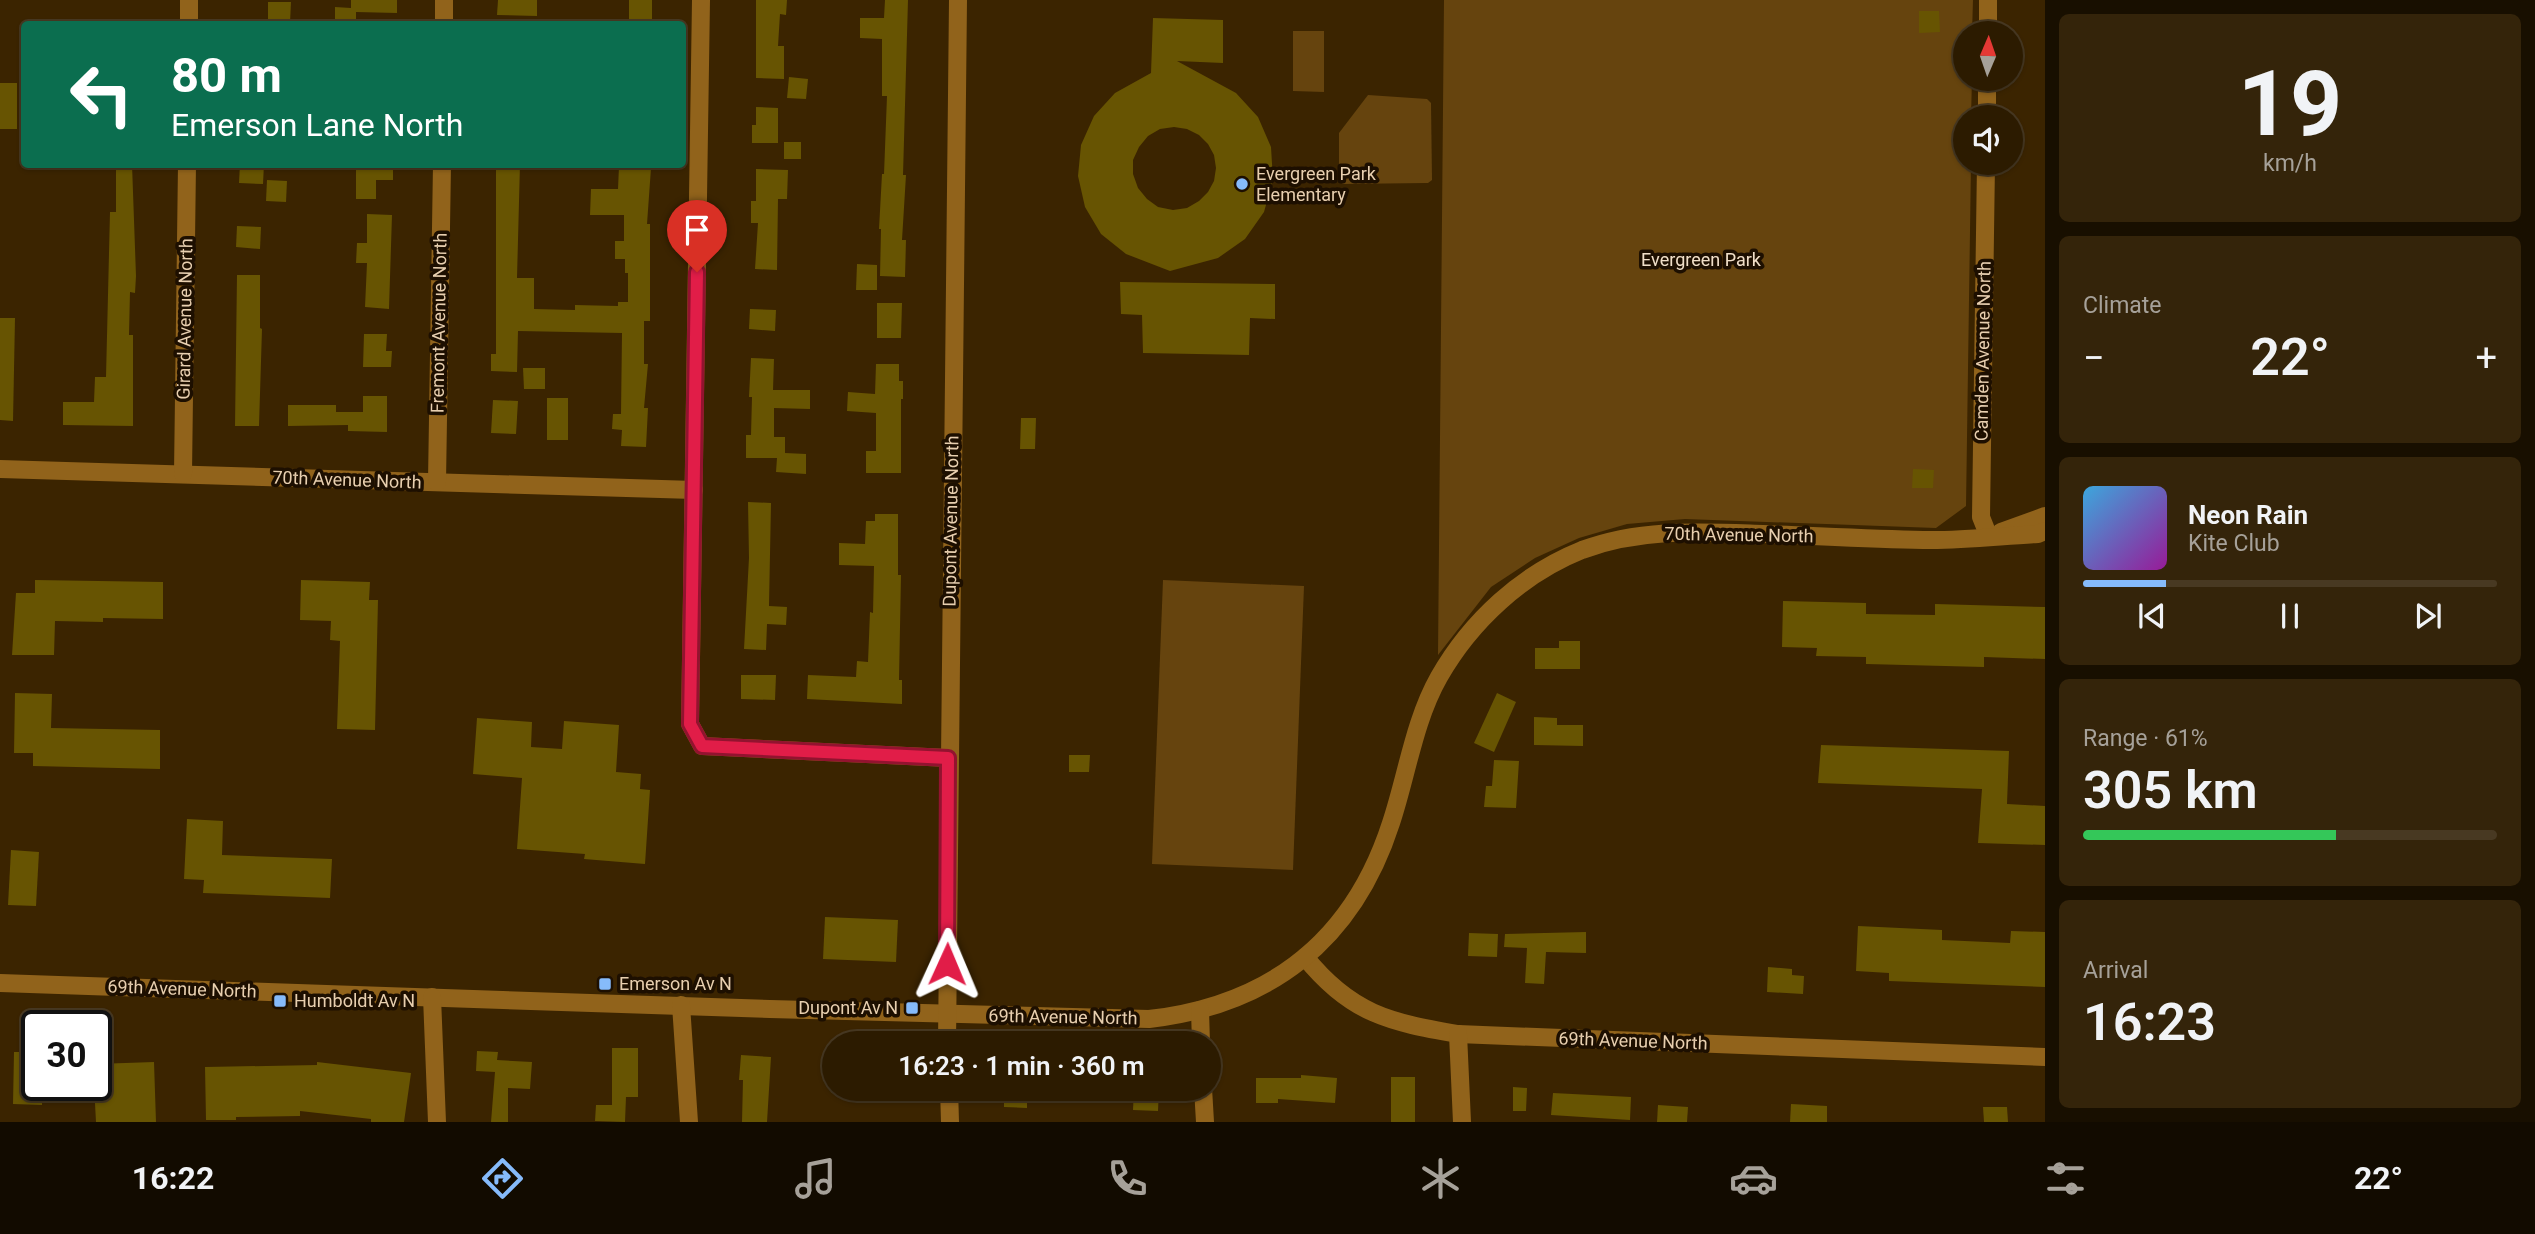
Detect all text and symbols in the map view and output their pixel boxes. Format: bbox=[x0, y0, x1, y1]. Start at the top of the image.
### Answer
north arrow bbox=[1953, 21, 2023, 91]
map controls bbox=[1953, 21, 2023, 175]
text: 80 m bbox=[171, 47, 282, 104]
icon: left bbox=[56, 49, 147, 140]
text: 19 bbox=[2238, 51, 2342, 157]
button: sound bbox=[1953, 105, 2023, 175]
text: Emerson Lane North bbox=[171, 106, 463, 144]
text: km/h bbox=[2263, 150, 2317, 177]
place label: Evergreen Park Elementary bbox=[1256, 163, 1377, 205]
marker: Evergreen Park Elementary bbox=[1234, 176, 1250, 192]
pin bbox=[667, 200, 727, 272]
icon: arrive bbox=[678, 211, 716, 249]
street label: Fremont Avenue North bbox=[426, 233, 451, 413]
street label: Girard Avenue North bbox=[173, 238, 196, 400]
park label: Evergreen Park bbox=[1641, 249, 1762, 270]
street label: Camden Avenue North bbox=[1970, 261, 1995, 441]
text: Climate bbox=[2083, 292, 2162, 319]
text: 22° bbox=[2250, 327, 2330, 388]
text: − bbox=[2083, 336, 2105, 380]
text: + bbox=[2475, 336, 2497, 380]
street label: Dupont Avenue North bbox=[939, 435, 962, 607]
street label: 70th Avenue North bbox=[272, 466, 422, 493]
text: Neon Rain bbox=[2188, 500, 2308, 530]
street label: 70th Avenue North bbox=[1664, 523, 1814, 546]
text: Kite Club bbox=[2188, 530, 2280, 557]
icon: previous bbox=[2133, 597, 2171, 635]
icon: pause bbox=[2271, 597, 2309, 635]
icon: next bbox=[2409, 597, 2447, 635]
text: Range · 61% bbox=[2083, 725, 2208, 752]
text: 305 km bbox=[2083, 760, 2258, 821]
position arrow bbox=[910, 927, 984, 1001]
text: Arrival bbox=[2083, 957, 2148, 984]
place label: Emerson Av N bbox=[619, 973, 732, 994]
street label: 69th Avenue North bbox=[107, 975, 257, 1002]
marker: Emerson Av N bbox=[597, 976, 613, 992]
place label: Humboldt Av N bbox=[294, 990, 415, 1011]
text: 16:23 bbox=[2083, 992, 2216, 1053]
marker: Humboldt Av N bbox=[272, 993, 288, 1009]
place label: Dupont Av N bbox=[798, 997, 898, 1018]
marker: Dupont Av N bbox=[904, 1000, 920, 1016]
street label: 69th Avenue North bbox=[988, 1005, 1138, 1028]
speed limit sign: 30 bbox=[21, 1010, 112, 1101]
street label: 69th Avenue North bbox=[1558, 1027, 1708, 1054]
text: 16:23 · 1 min · 360 m bbox=[898, 1051, 1145, 1081]
icon: directions bbox=[478, 1154, 527, 1203]
icon: music bbox=[791, 1154, 840, 1203]
icon: phone bbox=[1103, 1154, 1152, 1203]
icon: climate bbox=[1416, 1154, 1465, 1203]
icon: car bbox=[1729, 1154, 1778, 1203]
icon: filters bbox=[2041, 1154, 2090, 1203]
text: 16:22 bbox=[132, 1159, 214, 1197]
text: 22° bbox=[2354, 1159, 2403, 1197]

